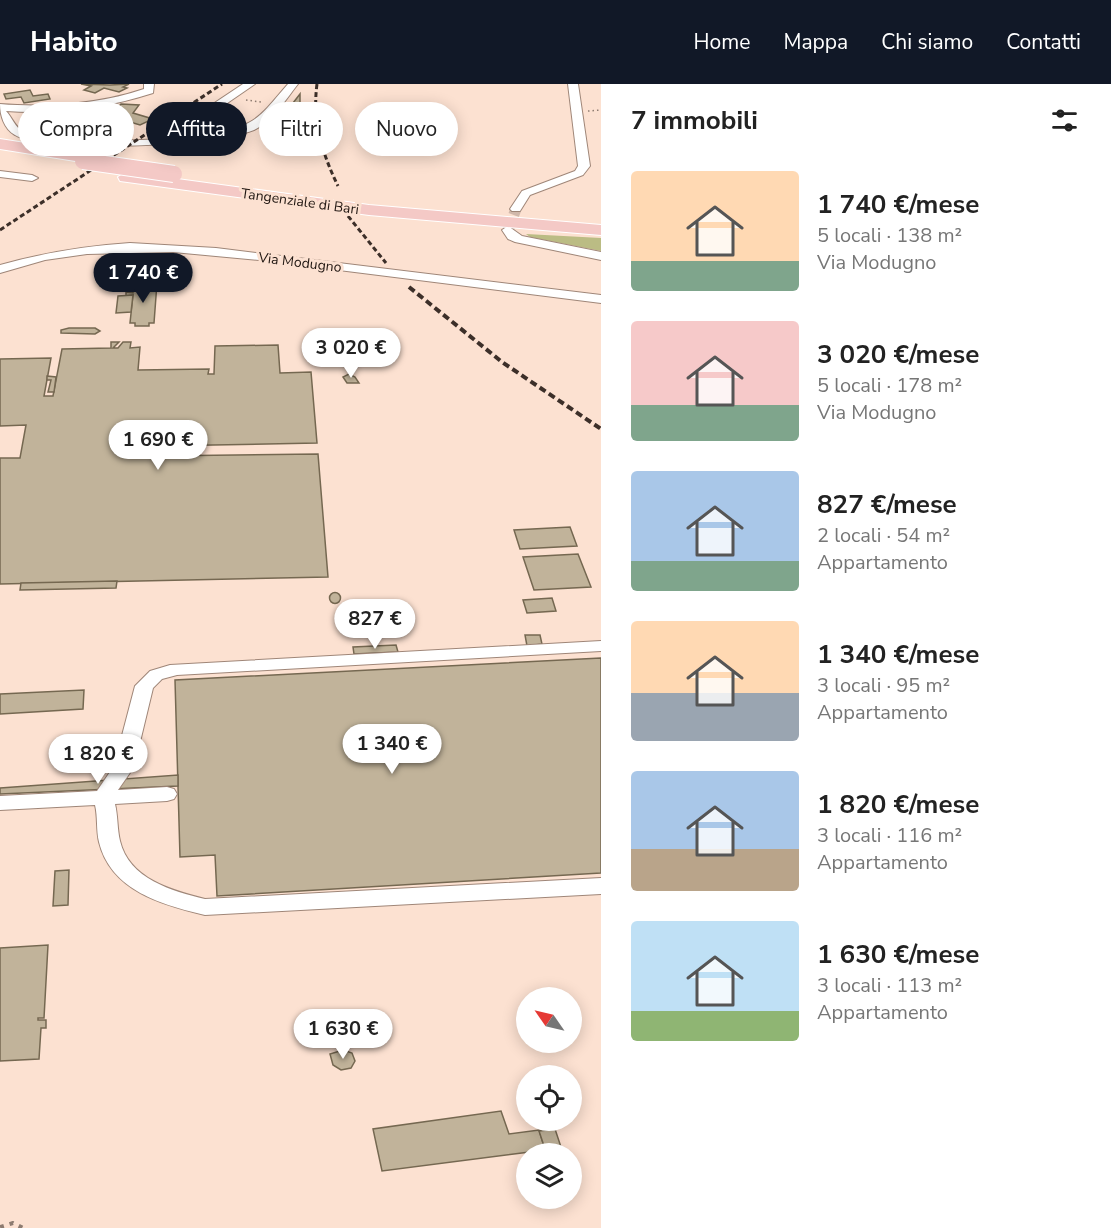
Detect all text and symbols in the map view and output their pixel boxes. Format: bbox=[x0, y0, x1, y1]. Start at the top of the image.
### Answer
text: Habito bbox=[30, 23, 118, 61]
text: Home bbox=[694, 28, 750, 56]
text: Mappa bbox=[783, 28, 848, 56]
text: Chi siamo bbox=[881, 28, 973, 56]
text: Contatti bbox=[1006, 28, 1081, 56]
chip: Compra bbox=[18, 102, 134, 156]
chip: Affitta bbox=[146, 102, 247, 156]
chip: Filtri bbox=[259, 102, 343, 156]
chip: Nuovo bbox=[355, 102, 458, 156]
text: 7 immobili bbox=[631, 103, 758, 138]
icon: filters bbox=[1048, 104, 1081, 137]
street label: Tangenziale di Bari bbox=[240, 184, 360, 219]
text: 1 740 €/mese bbox=[817, 187, 979, 222]
icon: home bbox=[679, 195, 751, 267]
text: 5 locali · 138 m² bbox=[817, 222, 962, 249]
street label: Via Modugno bbox=[256, 248, 343, 277]
text: Via Modugno bbox=[817, 249, 936, 276]
pin: 1 740 € bbox=[88, 253, 198, 304]
text: 1 740 € bbox=[108, 259, 178, 286]
pin: 3 020 € bbox=[296, 328, 406, 379]
text: 3 020 € bbox=[316, 334, 386, 361]
text: 3 020 €/mese bbox=[817, 337, 979, 372]
icon: home bbox=[679, 345, 751, 417]
text: 5 locali · 178 m² bbox=[817, 372, 962, 399]
text: Via Modugno bbox=[817, 399, 936, 426]
pin: 1 690 € bbox=[103, 420, 213, 471]
text: 1 690 € bbox=[123, 426, 193, 453]
text: 827 €/mese bbox=[817, 487, 957, 522]
icon: home bbox=[679, 495, 751, 567]
text: 2 locali · 54 m² bbox=[817, 522, 950, 549]
text: Appartamento bbox=[817, 549, 948, 576]
pin: 827 € bbox=[333, 599, 417, 650]
text: 827 € bbox=[348, 605, 402, 632]
text: 1 340 €/mese bbox=[817, 637, 979, 672]
icon: home bbox=[679, 645, 751, 717]
text: 3 locali · 95 m² bbox=[817, 672, 950, 699]
text: Appartamento bbox=[817, 699, 948, 726]
pin: 1 340 € bbox=[337, 724, 447, 775]
text: 1 340 € bbox=[357, 730, 427, 757]
pin: 1 820 € bbox=[43, 734, 153, 785]
text: 1 820 € bbox=[63, 740, 133, 767]
text: 1 820 €/mese bbox=[817, 787, 979, 822]
icon: home bbox=[679, 795, 751, 867]
text: 3 locali · 116 m² bbox=[817, 822, 962, 849]
text: Appartamento bbox=[817, 849, 948, 876]
text: 1 630 €/mese bbox=[817, 937, 979, 972]
icon: home bbox=[679, 945, 751, 1017]
text: 3 locali · 113 m² bbox=[817, 972, 962, 999]
north arrow bbox=[516, 987, 582, 1053]
map controls bbox=[516, 987, 582, 1209]
text: Appartamento bbox=[817, 999, 948, 1026]
pin: 1 630 € bbox=[288, 1009, 398, 1060]
text: 1 630 € bbox=[308, 1015, 378, 1042]
button: locate bbox=[516, 1065, 582, 1131]
button: layers bbox=[516, 1143, 582, 1209]

